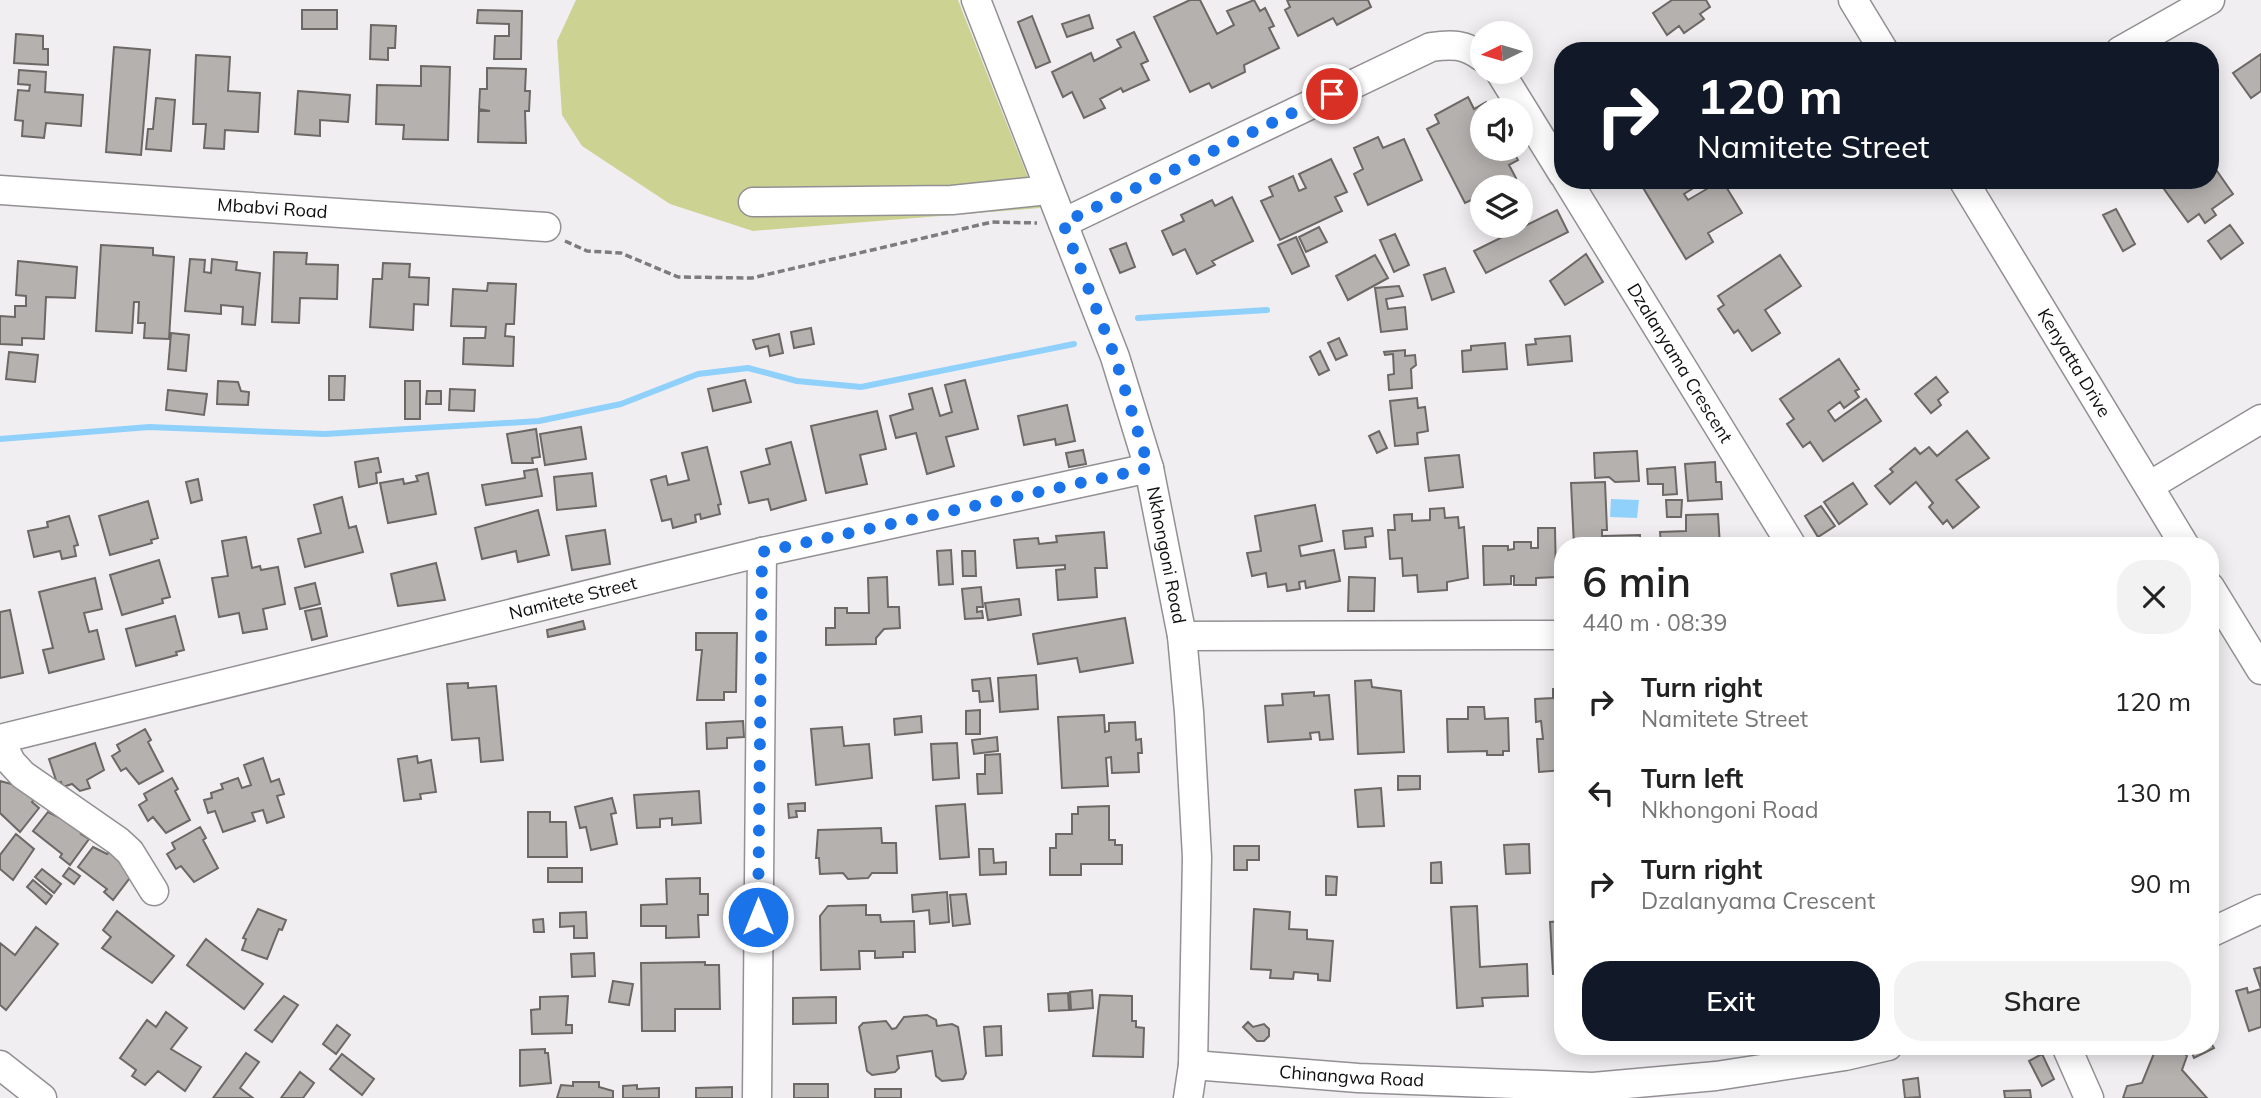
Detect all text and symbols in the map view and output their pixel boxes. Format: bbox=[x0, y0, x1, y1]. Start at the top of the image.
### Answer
north arrow bbox=[1470, 21, 1533, 84]
map controls bbox=[1470, 21, 1533, 238]
pin bbox=[1302, 64, 1362, 124]
text: 120 m bbox=[1697, 65, 1843, 126]
icon: right bbox=[1582, 70, 1673, 161]
icon: arrive bbox=[1313, 75, 1351, 113]
button: sound bbox=[1470, 98, 1533, 161]
text: Namitete Street bbox=[1697, 126, 1930, 166]
button: layers bbox=[1470, 175, 1533, 238]
street label: Mbabvi Road bbox=[217, 193, 328, 223]
street label: Dzalanyama Crescent bbox=[1622, 279, 1738, 447]
street label: Kenyatta Drive bbox=[2033, 304, 2116, 421]
street label: Nkhongoni Road bbox=[1142, 485, 1191, 625]
text: 6 min bbox=[1582, 555, 1691, 608]
button: close bbox=[2117, 560, 2191, 634]
street label: Namitete Street bbox=[507, 571, 639, 625]
text: 440 m · 08:39 bbox=[1582, 608, 1727, 637]
text: Turn right bbox=[1641, 671, 1762, 704]
icon: right bbox=[1582, 683, 1620, 721]
text: 120 m bbox=[2115, 685, 2191, 718]
text: Namitete Street bbox=[1641, 704, 1808, 733]
text: Turn left bbox=[1641, 762, 1743, 795]
icon: left bbox=[1582, 774, 1620, 812]
text: 130 m bbox=[2115, 776, 2191, 809]
text: Nkhongoni Road bbox=[1641, 795, 1818, 824]
text: Turn right bbox=[1641, 853, 1762, 886]
icon: right bbox=[1582, 865, 1620, 903]
text: 90 m bbox=[2130, 867, 2191, 900]
position arrow bbox=[721, 880, 795, 954]
text: Dzalanyama Crescent bbox=[1641, 886, 1875, 915]
button: Exit bbox=[1582, 961, 1880, 1041]
button: Share bbox=[1894, 961, 2191, 1041]
street label: Chinangwa Road bbox=[1278, 1060, 1424, 1092]

